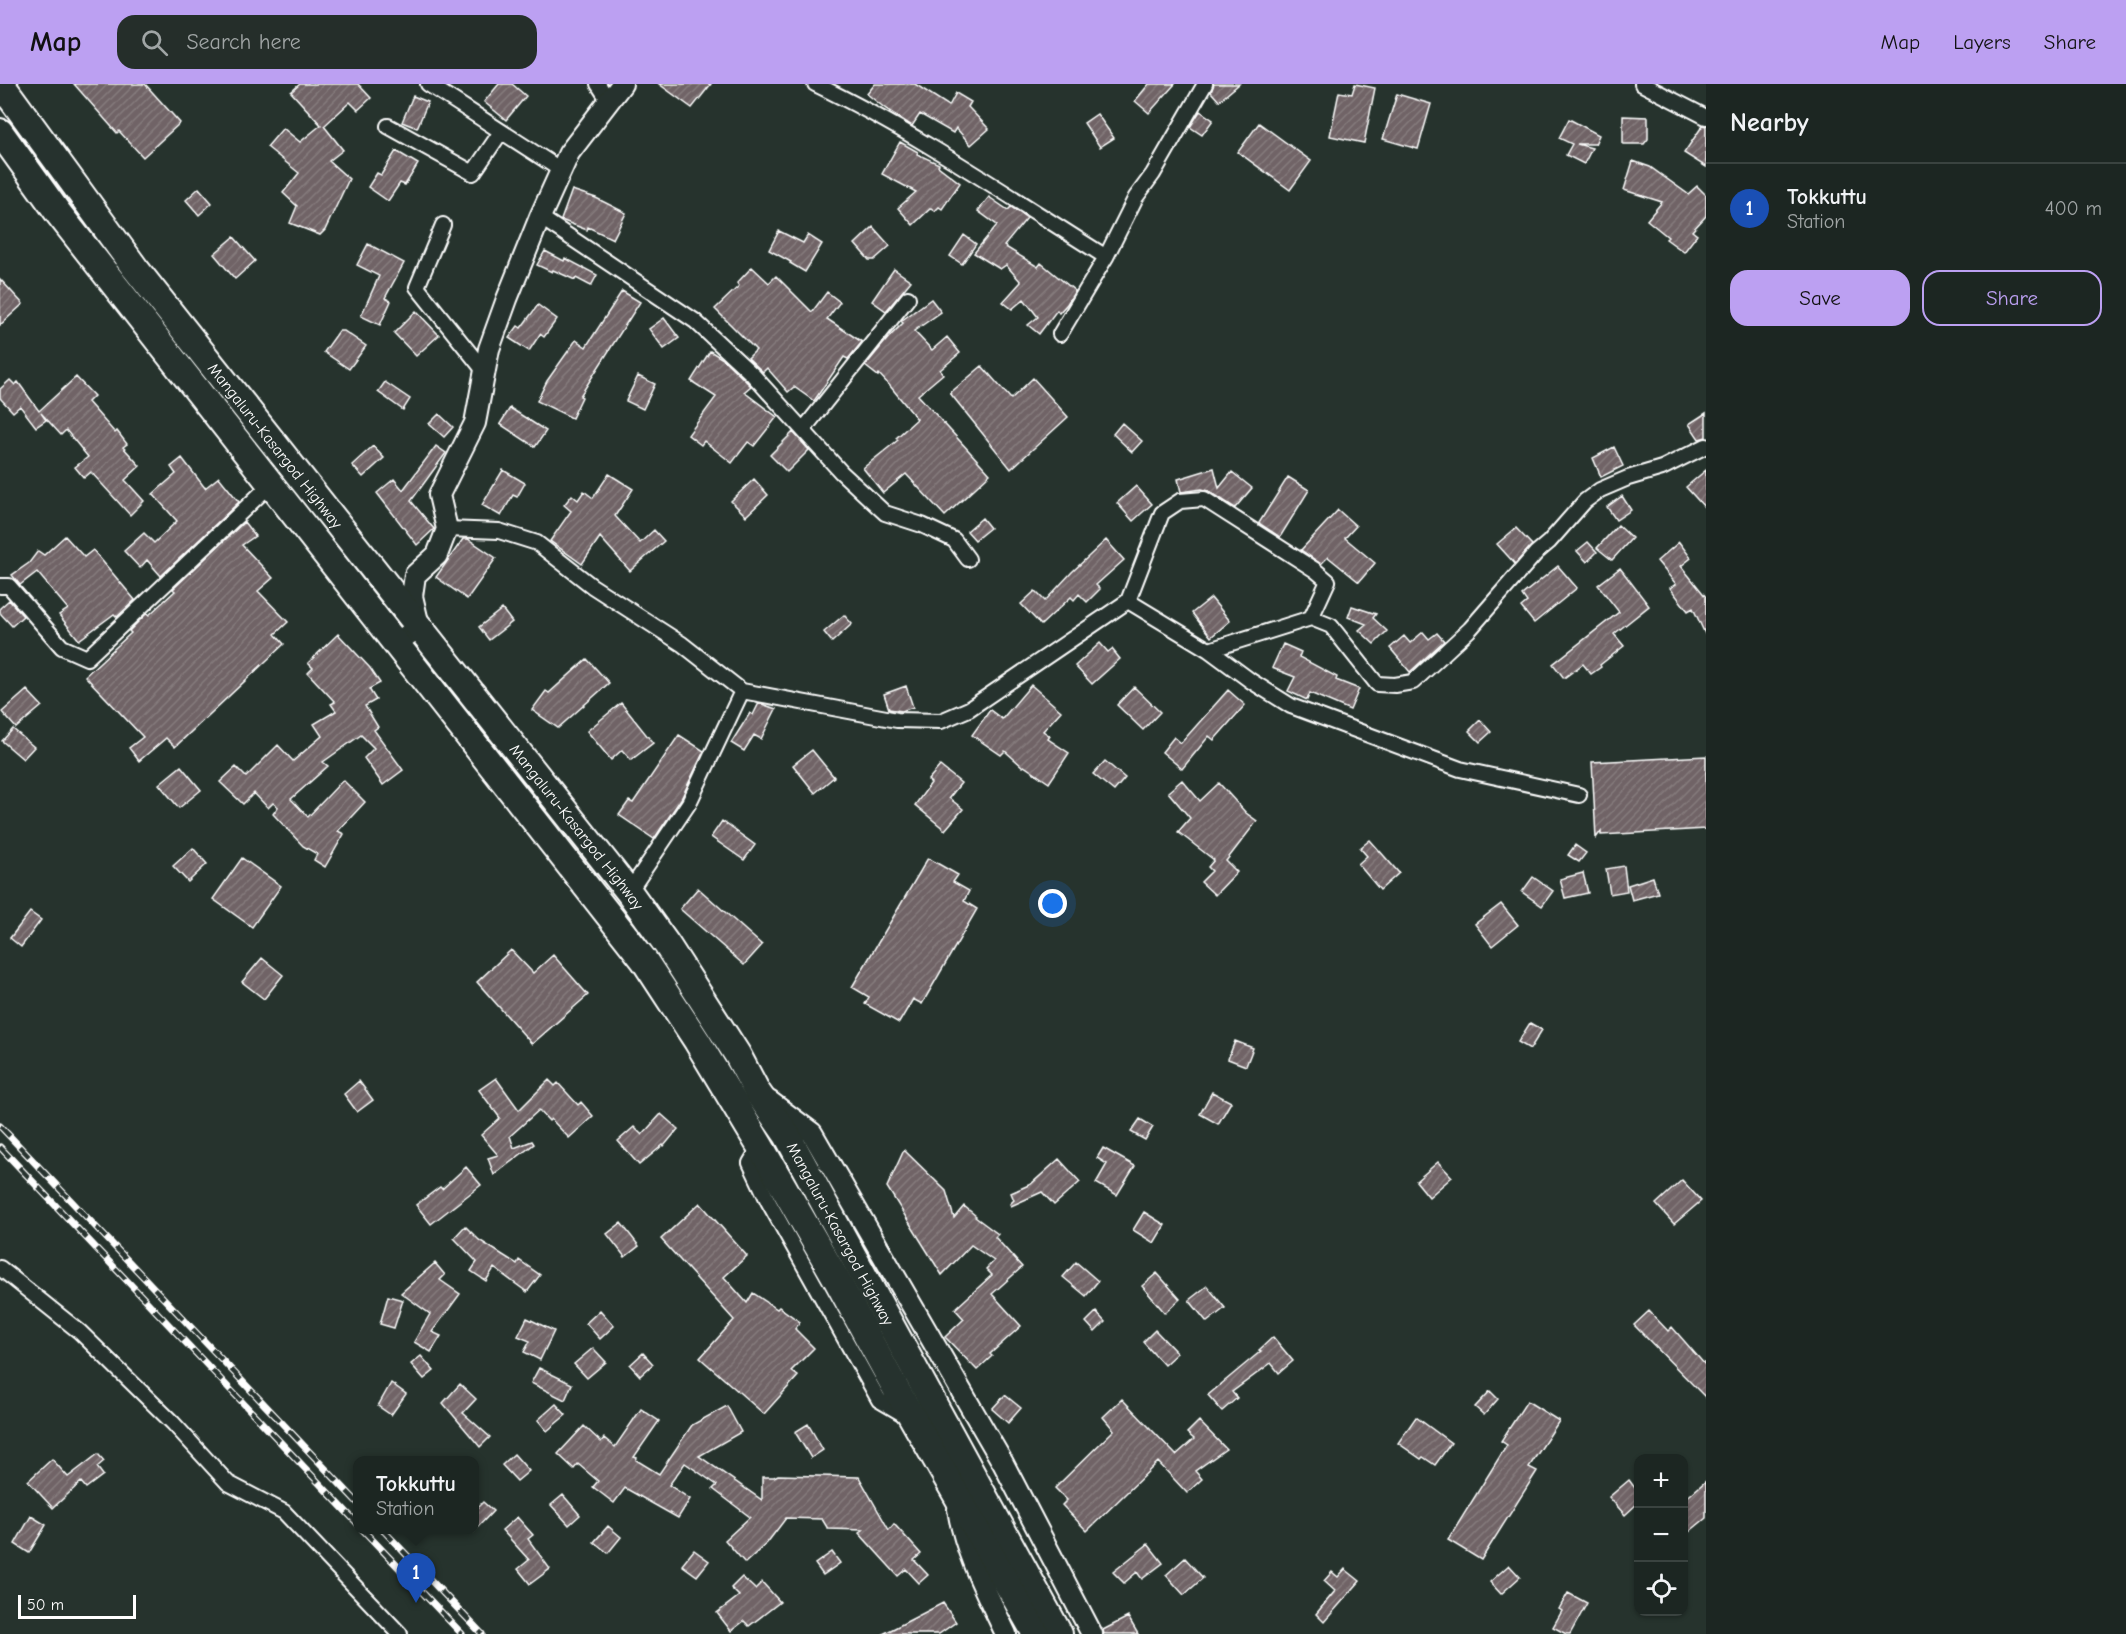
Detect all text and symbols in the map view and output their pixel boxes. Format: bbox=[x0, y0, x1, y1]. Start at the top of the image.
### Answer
search box bbox=[117, 15, 537, 69]
text: Map bbox=[30, 26, 81, 58]
icon: search bbox=[138, 26, 171, 59]
text: Search here bbox=[186, 29, 301, 55]
text: Map bbox=[1881, 30, 1920, 54]
text: Layers bbox=[1953, 30, 2011, 54]
text: Share bbox=[2044, 30, 2096, 54]
text: Nearby bbox=[1730, 108, 1809, 138]
text: Tokkuttu bbox=[1787, 184, 1867, 210]
text: 1 bbox=[1746, 197, 1753, 220]
text: 400 m bbox=[2045, 197, 2102, 220]
text: Station bbox=[1787, 210, 1845, 233]
button: Save bbox=[1730, 270, 1910, 326]
button: Share bbox=[1922, 270, 2102, 326]
street label: Mangaluru-Kasargod Highway bbox=[204, 360, 346, 533]
street label: Mangaluru-Kasargod Highway bbox=[505, 741, 647, 914]
your location bbox=[1038, 889, 1067, 918]
street label: Mangaluru-Kasargod Highway bbox=[783, 1140, 897, 1330]
map controls bbox=[1634, 1454, 1688, 1616]
button: + bbox=[1634, 1454, 1688, 1508]
popup bbox=[353, 1456, 479, 1534]
text: Tokkuttu bbox=[376, 1471, 456, 1497]
text: Station bbox=[376, 1497, 435, 1520]
button: − bbox=[1634, 1508, 1688, 1562]
pin: 1 bbox=[396, 1554, 436, 1603]
button: locate bbox=[1634, 1562, 1688, 1616]
scale bar bbox=[18, 1592, 136, 1620]
text: 50 m bbox=[27, 1596, 64, 1614]

